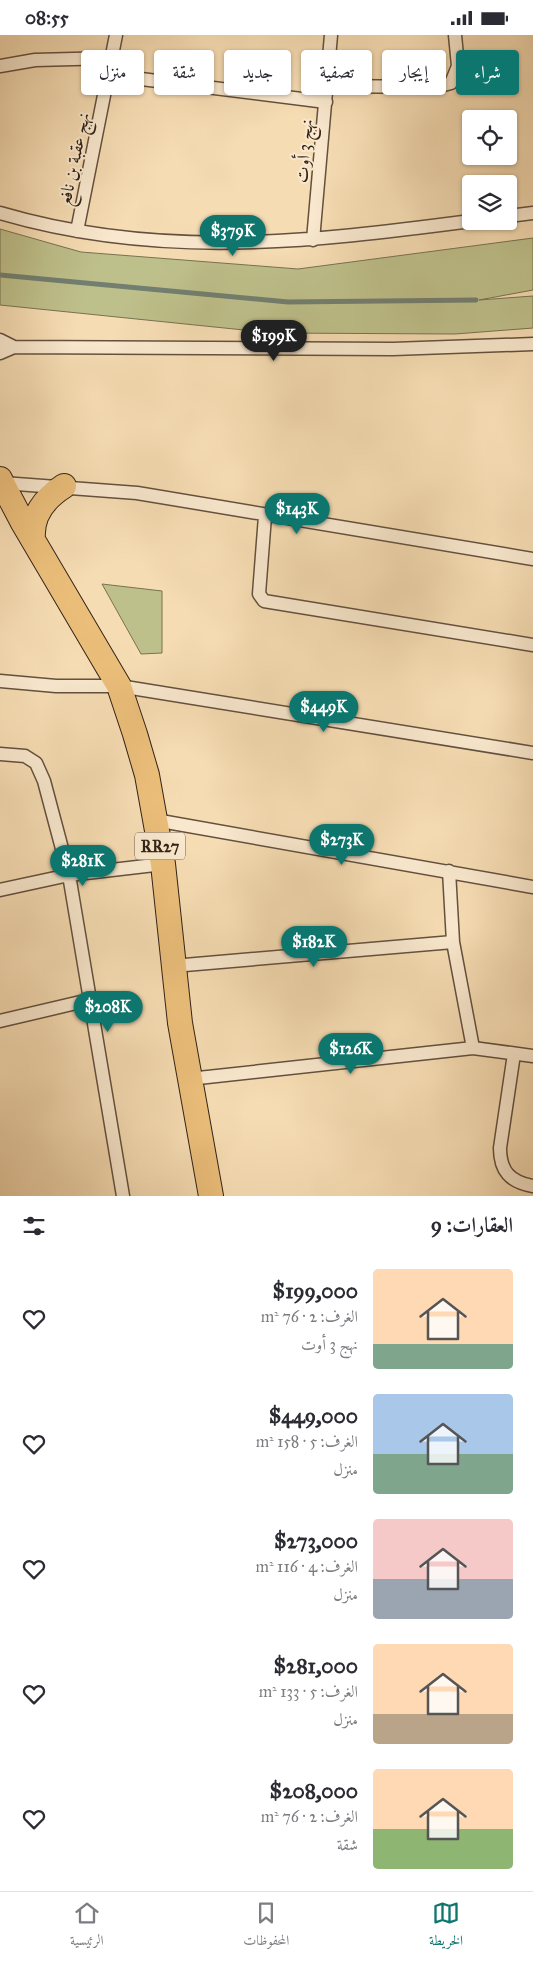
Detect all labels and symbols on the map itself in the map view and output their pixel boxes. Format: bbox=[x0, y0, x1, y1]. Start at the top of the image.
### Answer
street label: نهج عقبة بن نافع bbox=[53, 111, 99, 209]
street label: نهج 3 أوت bbox=[288, 118, 323, 184]
pin: $379K bbox=[198, 215, 268, 257]
pin: $199K bbox=[239, 319, 309, 362]
pin: $143K bbox=[262, 493, 332, 535]
pin: $449K bbox=[289, 691, 359, 733]
pin: $273K bbox=[307, 823, 377, 866]
road number: RR27 bbox=[135, 833, 185, 859]
pin: $281K bbox=[48, 845, 118, 887]
pin: $182K bbox=[279, 925, 349, 968]
pin: $208K bbox=[73, 991, 143, 1033]
pin: $126K bbox=[316, 1033, 386, 1075]

